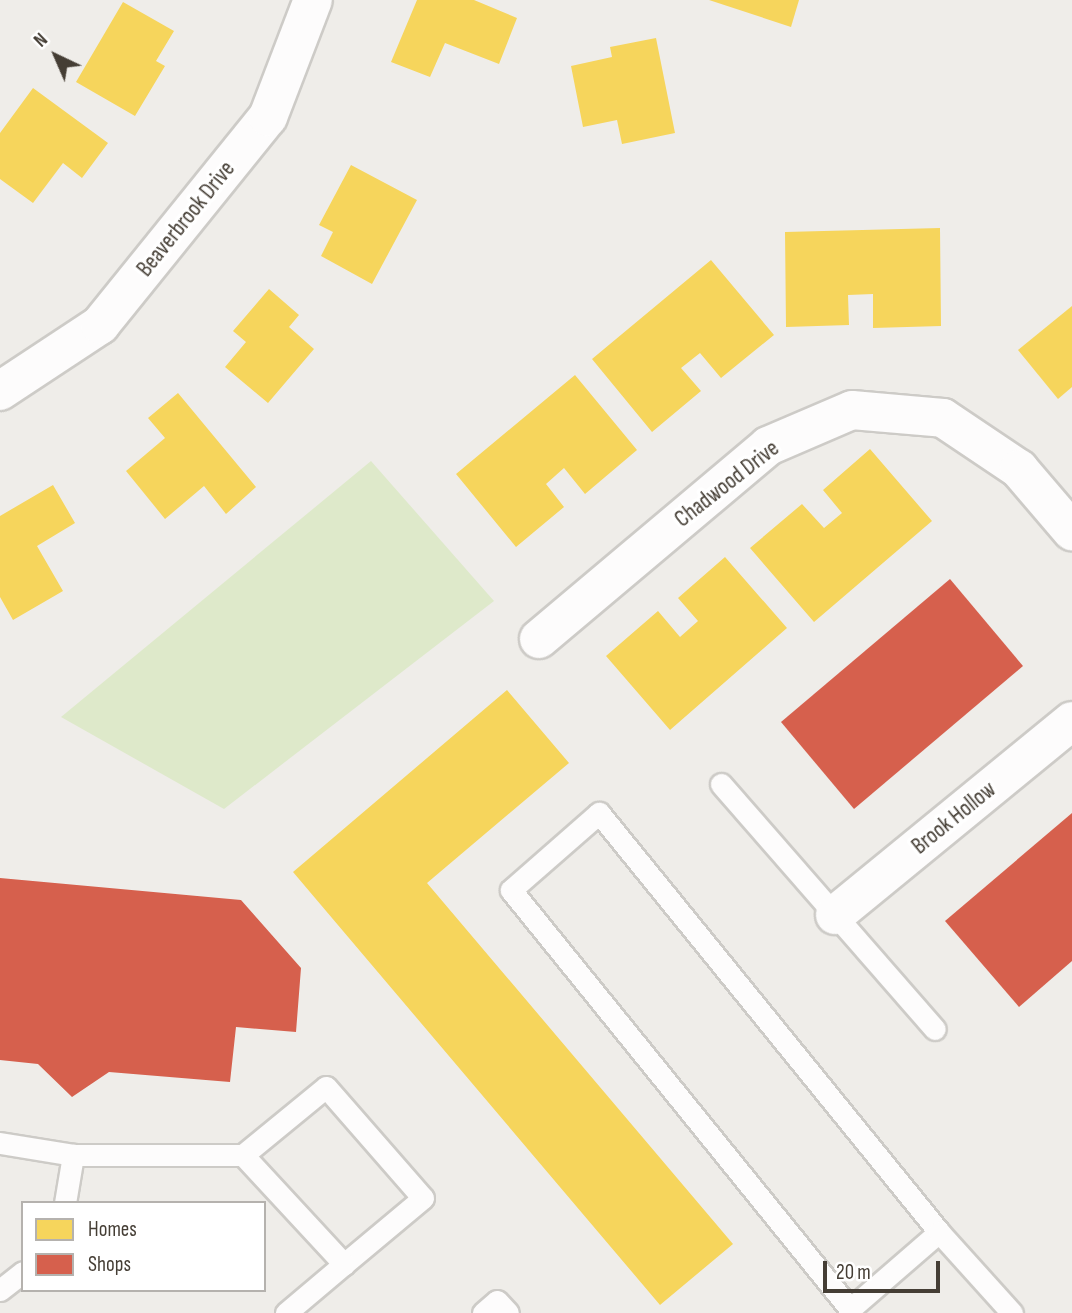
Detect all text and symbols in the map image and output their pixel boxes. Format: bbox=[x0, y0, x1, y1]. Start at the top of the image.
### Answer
north arrow bbox=[21, 21, 91, 91]
text: N bbox=[29, 29, 53, 52]
street label: Beaverbrook Drive bbox=[131, 156, 241, 282]
street label: Chadwood Drive bbox=[669, 435, 785, 533]
street label: Brook Hollow bbox=[906, 776, 1002, 860]
legend bbox=[21, 1201, 266, 1292]
text: Homes bbox=[88, 1217, 137, 1242]
scale bar bbox=[827, 1246, 944, 1290]
text: Shops bbox=[88, 1252, 131, 1277]
text: 20 m bbox=[836, 1260, 871, 1285]

